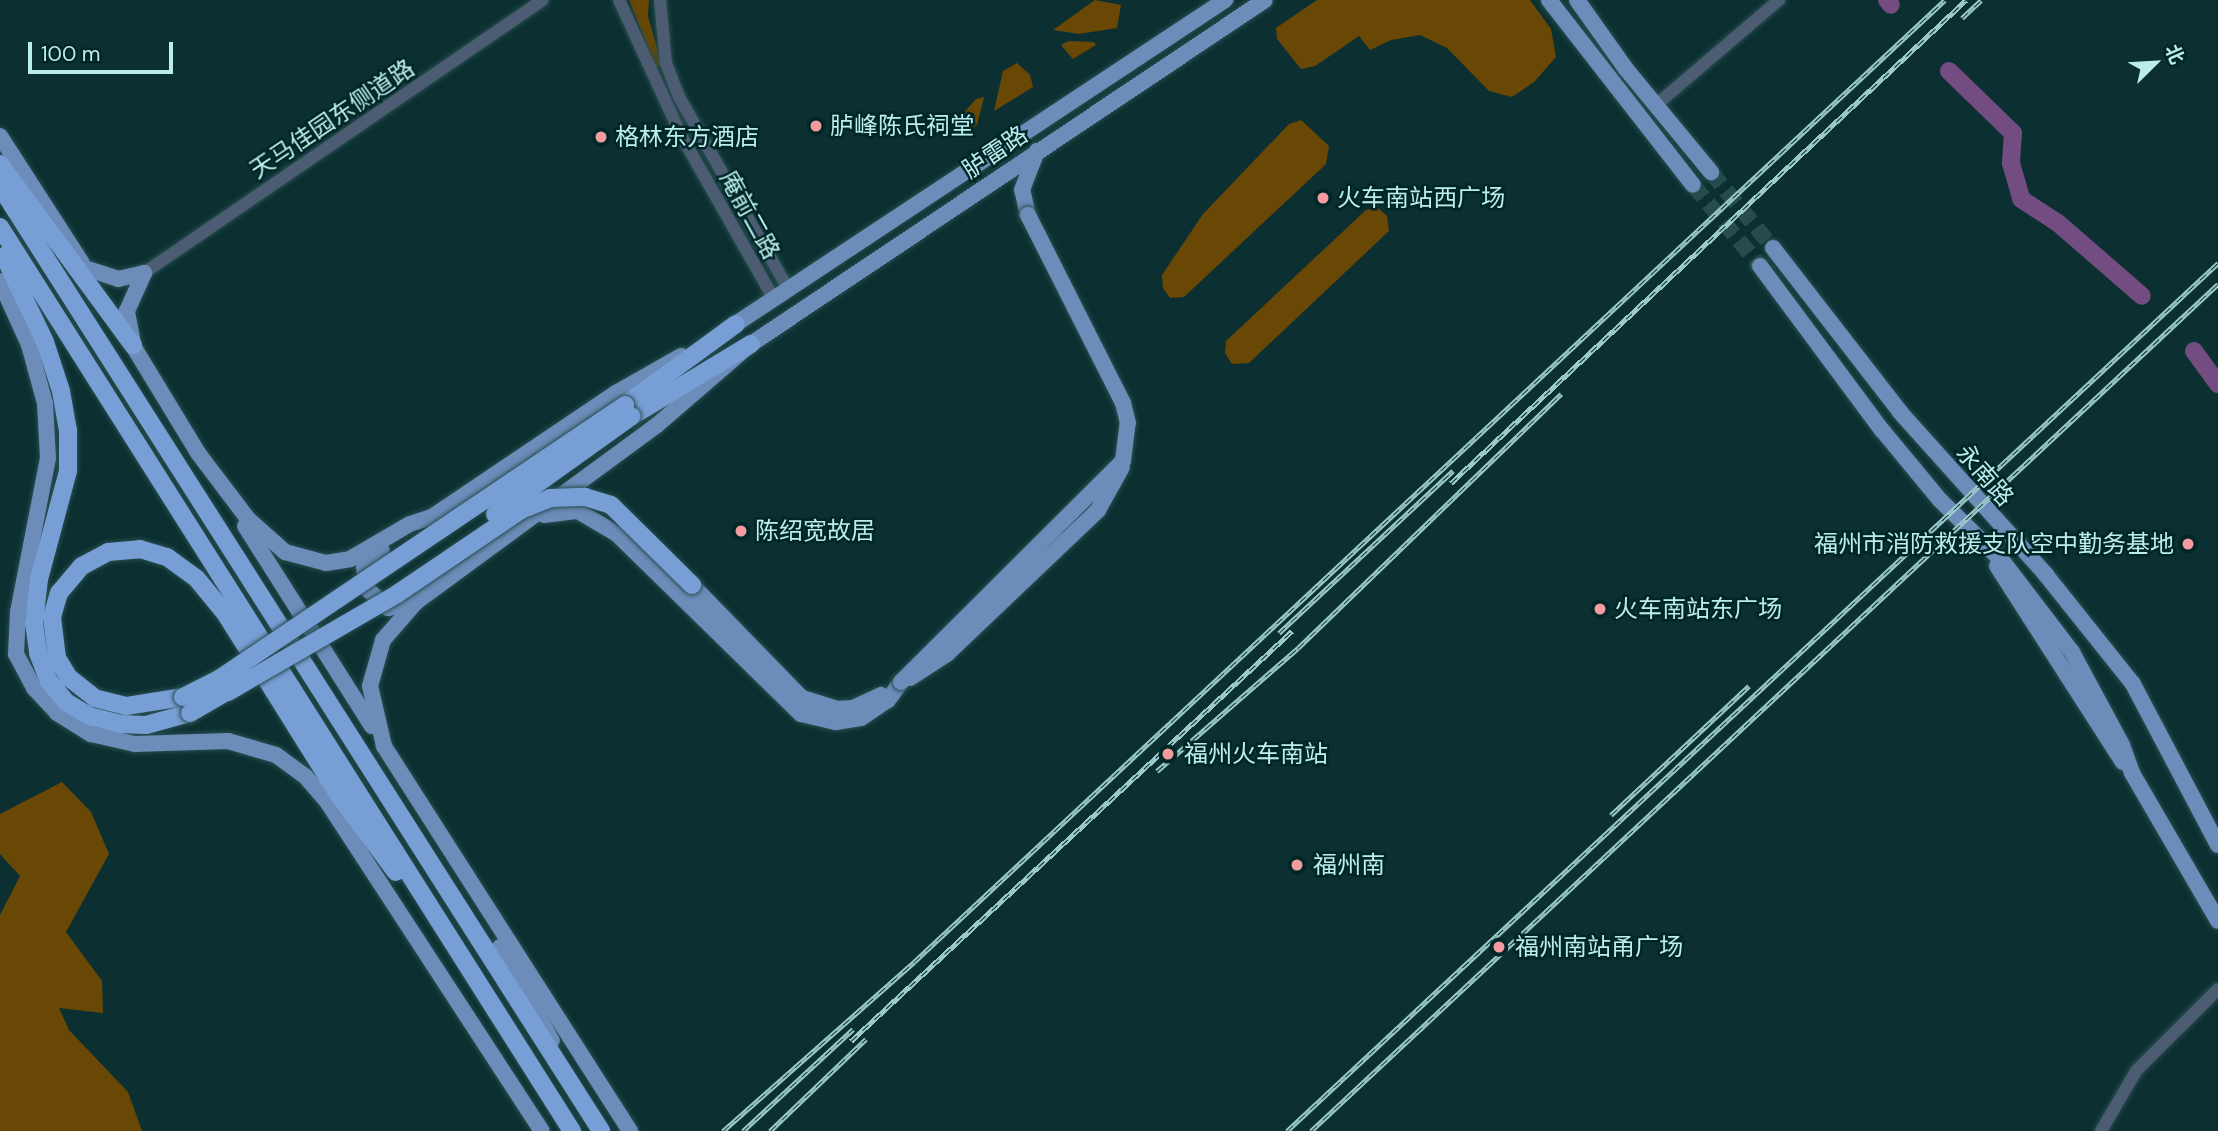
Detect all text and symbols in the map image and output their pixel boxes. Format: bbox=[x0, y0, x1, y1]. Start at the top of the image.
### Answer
scale bar bbox=[32, 28, 177, 72]
north arrow bbox=[2120, 28, 2190, 98]
text: 100 m bbox=[41, 40, 101, 68]
text: 北 bbox=[2159, 40, 2190, 68]
street label: 天马佳园东侧道路 bbox=[244, 53, 420, 185]
place label: 胪峰陈氏祠堂 bbox=[830, 112, 974, 140]
marker: 胪峰陈氏祠堂 bbox=[808, 118, 824, 134]
street label: 胪雷路 bbox=[957, 120, 1033, 184]
place label: 格林东方酒店 bbox=[615, 123, 759, 151]
marker: 格林东方酒店 bbox=[593, 129, 609, 145]
street label: 庵前二路 bbox=[714, 166, 786, 264]
place label: 火车南站西广场 bbox=[1337, 184, 1505, 212]
marker: 火车南站西广场 bbox=[1315, 190, 1331, 206]
street label: 永南路 bbox=[1951, 438, 2019, 512]
place label: 陈绍宽故居 bbox=[755, 517, 875, 545]
marker: 陈绍宽故居 bbox=[733, 523, 749, 539]
place label: 福州市消防救援支队空中勤务基地 bbox=[1814, 530, 2174, 558]
marker: 福州市消防救援支队空中勤务基地 bbox=[2180, 536, 2196, 552]
place label: 火车南站东广场 bbox=[1614, 595, 1782, 623]
marker: 火车南站东广场 bbox=[1592, 601, 1608, 617]
place label: 福州火车南站 bbox=[1184, 740, 1328, 768]
marker: 福州火车南站 bbox=[1158, 744, 1178, 764]
place label: 福州南 bbox=[1313, 851, 1385, 879]
marker: 福州南 bbox=[1287, 855, 1307, 875]
place label: 福州南站甬广场 bbox=[1515, 933, 1683, 961]
marker: 福州南站甬广场 bbox=[1489, 937, 1509, 957]

